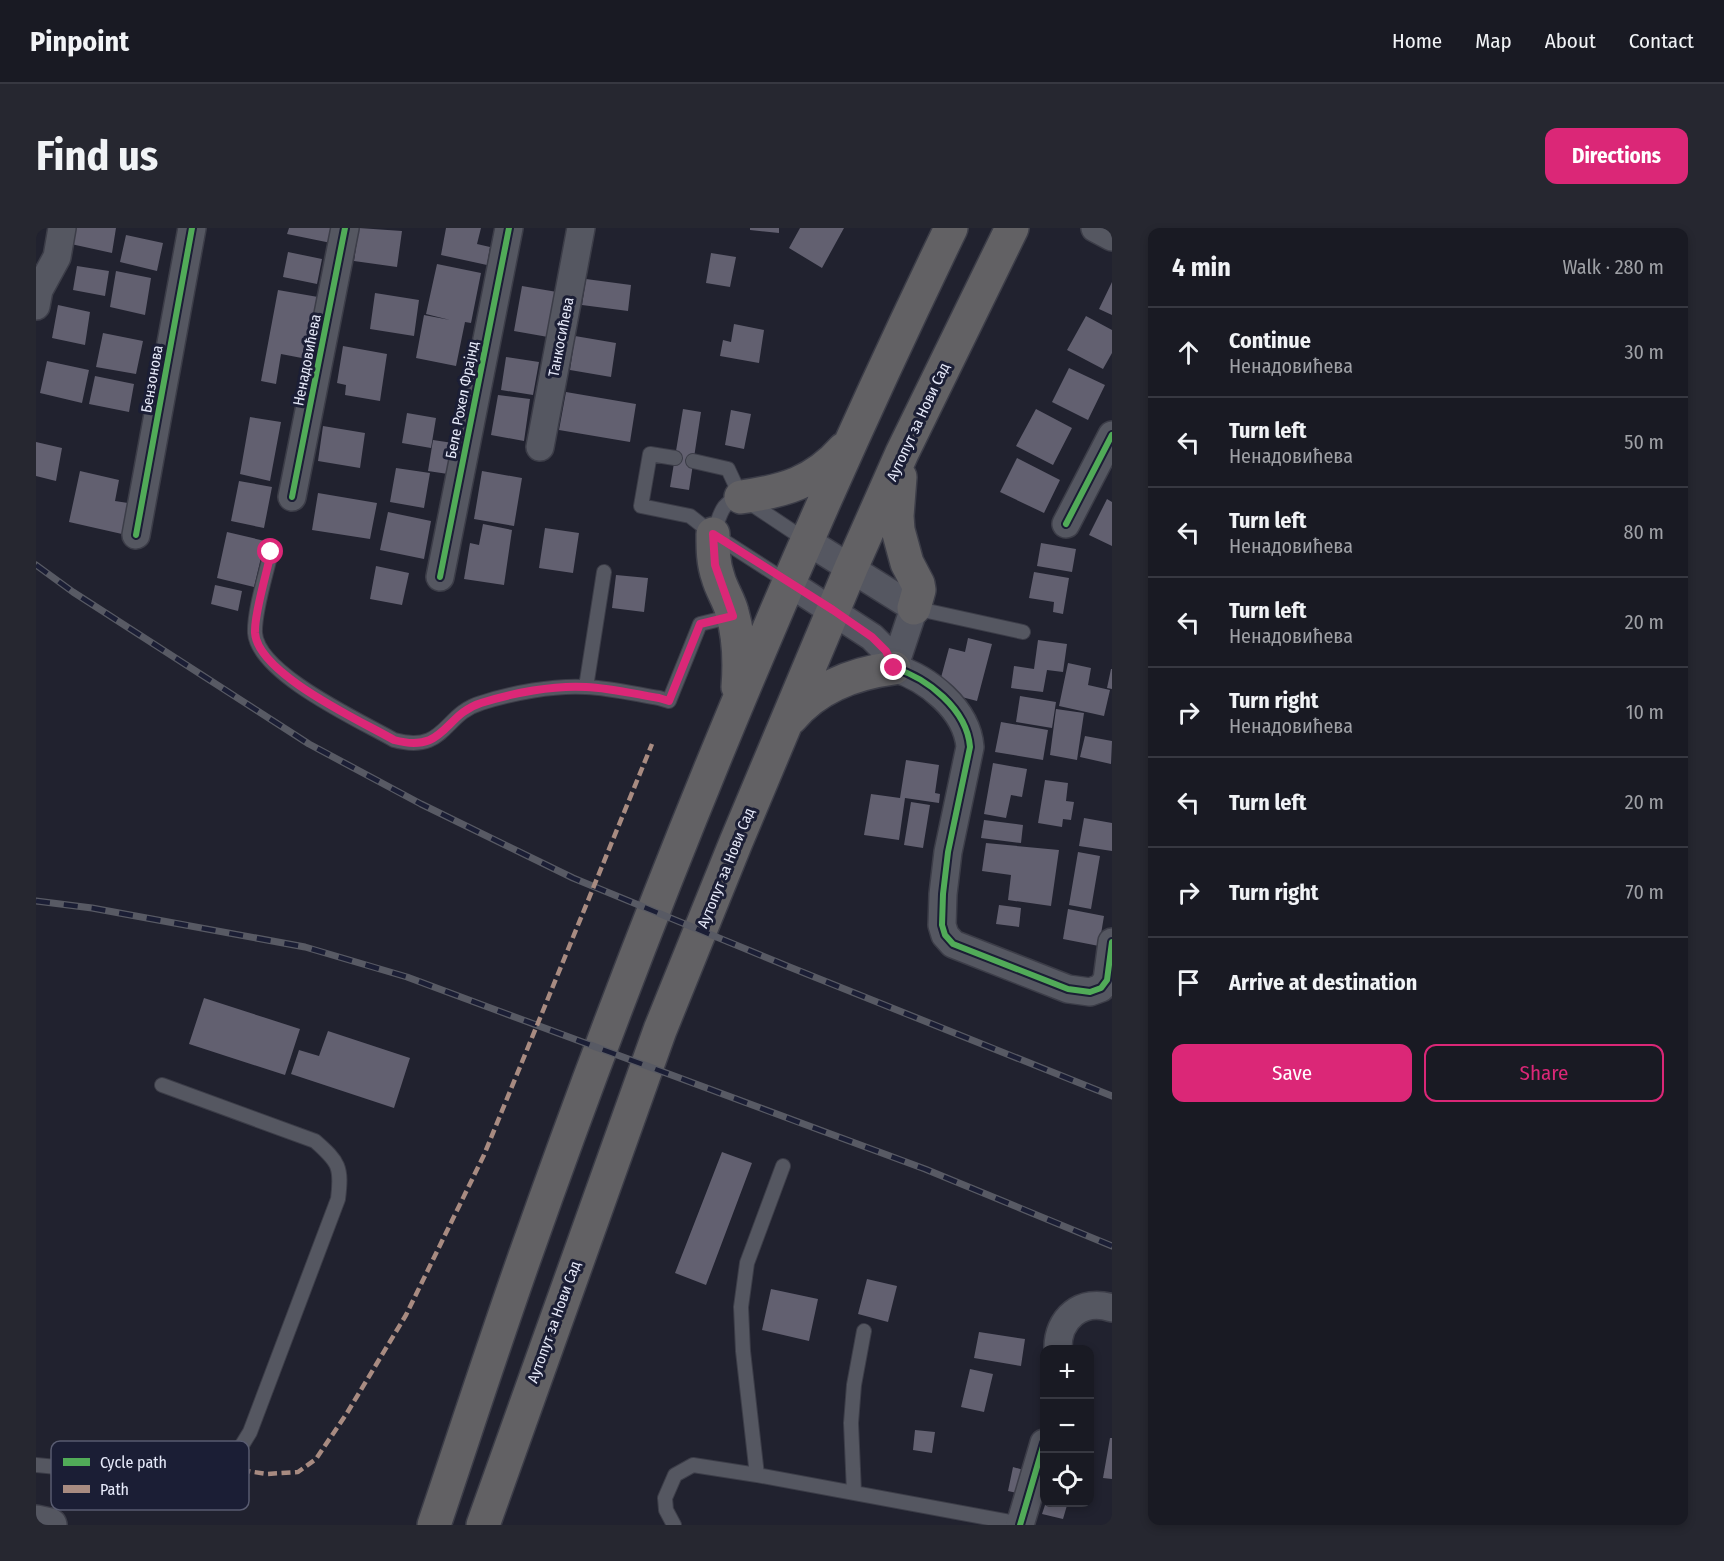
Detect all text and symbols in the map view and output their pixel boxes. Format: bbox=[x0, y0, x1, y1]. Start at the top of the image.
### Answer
text: Pinpoint bbox=[30, 25, 129, 58]
text: Home bbox=[1392, 28, 1442, 54]
text: Map bbox=[1475, 28, 1512, 54]
text: About bbox=[1545, 28, 1596, 54]
text: Contact bbox=[1629, 28, 1694, 54]
button: Directions bbox=[1545, 128, 1688, 184]
text: Find us bbox=[36, 131, 158, 181]
text: 4 min bbox=[1172, 252, 1231, 283]
text: Walk · 280 m bbox=[1562, 255, 1664, 279]
street label: Танкосићева bbox=[544, 296, 578, 378]
street label: Ненадовићева bbox=[289, 313, 325, 407]
text: Continue bbox=[1229, 327, 1311, 354]
icon: ahead bbox=[1172, 336, 1205, 369]
street label: Беле Рохел Фрајнд bbox=[442, 340, 482, 460]
text: 30 m bbox=[1624, 340, 1664, 364]
street label: Бензонова bbox=[137, 344, 167, 414]
text: Ненадовићева bbox=[1229, 354, 1353, 378]
street label: Аутопут за Нови Сад bbox=[883, 360, 953, 484]
text: Turn left bbox=[1229, 417, 1307, 444]
icon: left bbox=[1172, 426, 1205, 459]
text: 50 m bbox=[1624, 430, 1664, 454]
text: Ненадовићева bbox=[1229, 444, 1353, 468]
text: Turn left bbox=[1229, 507, 1307, 534]
icon: left bbox=[1172, 516, 1205, 549]
text: 80 m bbox=[1624, 520, 1664, 544]
text: Ненадовићева bbox=[1229, 534, 1353, 558]
route start bbox=[257, 538, 283, 564]
text: Turn left bbox=[1229, 597, 1307, 624]
icon: left bbox=[1172, 606, 1205, 639]
text: 20 m bbox=[1625, 610, 1664, 634]
text: Ненадовићева bbox=[1229, 624, 1353, 648]
route end bbox=[880, 654, 906, 680]
text: Turn right bbox=[1229, 687, 1318, 714]
icon: right bbox=[1172, 696, 1205, 729]
text: 10 m bbox=[1626, 700, 1664, 724]
text: Ненадовићева bbox=[1229, 714, 1353, 738]
icon: left bbox=[1172, 786, 1205, 819]
text: Turn left bbox=[1229, 789, 1307, 816]
text: 20 m bbox=[1625, 790, 1664, 814]
street label: Аутопут за Нови Сад bbox=[694, 805, 758, 931]
icon: right bbox=[1172, 876, 1205, 909]
text: Turn right bbox=[1229, 879, 1318, 906]
text: 70 m bbox=[1626, 880, 1664, 904]
icon: arrive bbox=[1172, 966, 1205, 999]
text: Arrive at destination bbox=[1229, 969, 1417, 996]
button: Save bbox=[1172, 1044, 1412, 1102]
button: Share bbox=[1424, 1044, 1664, 1102]
street label: Аутопут за Нови Сад bbox=[524, 1259, 584, 1385]
map controls bbox=[1040, 1345, 1094, 1507]
button: + bbox=[1040, 1345, 1094, 1399]
button: − bbox=[1040, 1399, 1094, 1453]
legend bbox=[51, 1441, 249, 1510]
text: Cycle path bbox=[100, 1453, 167, 1472]
button: locate bbox=[1040, 1453, 1094, 1507]
text: Path bbox=[100, 1480, 129, 1499]

